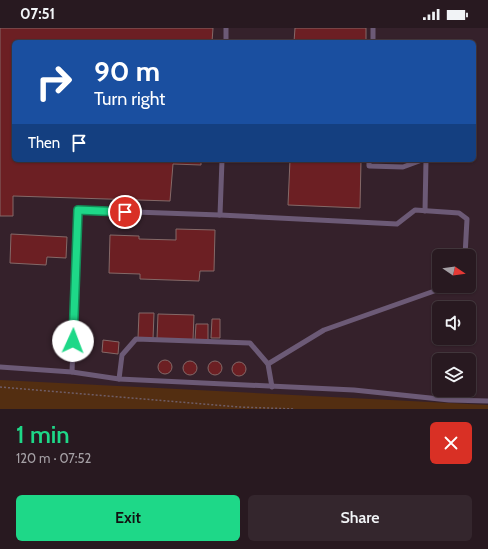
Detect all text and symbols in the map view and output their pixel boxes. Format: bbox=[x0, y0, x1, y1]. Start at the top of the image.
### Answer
text: 07:51 bbox=[20, 5, 55, 23]
text: 90 m bbox=[94, 54, 160, 88]
icon: right bbox=[28, 56, 80, 108]
text: Turn right bbox=[94, 88, 165, 110]
icon: arrive bbox=[68, 132, 90, 154]
text: Then bbox=[28, 134, 60, 152]
pin bbox=[108, 195, 142, 229]
icon: arrive bbox=[114, 201, 136, 223]
north arrow bbox=[432, 249, 476, 293]
map controls bbox=[432, 249, 476, 397]
button: sound bbox=[432, 301, 476, 345]
position arrow bbox=[52, 320, 94, 362]
button: layers bbox=[432, 353, 476, 397]
text: 1 min bbox=[16, 420, 70, 449]
button: close bbox=[430, 422, 472, 464]
text: 120 m · 07:52 bbox=[16, 450, 91, 466]
button: Exit bbox=[16, 495, 240, 541]
button: Share bbox=[248, 495, 472, 541]

